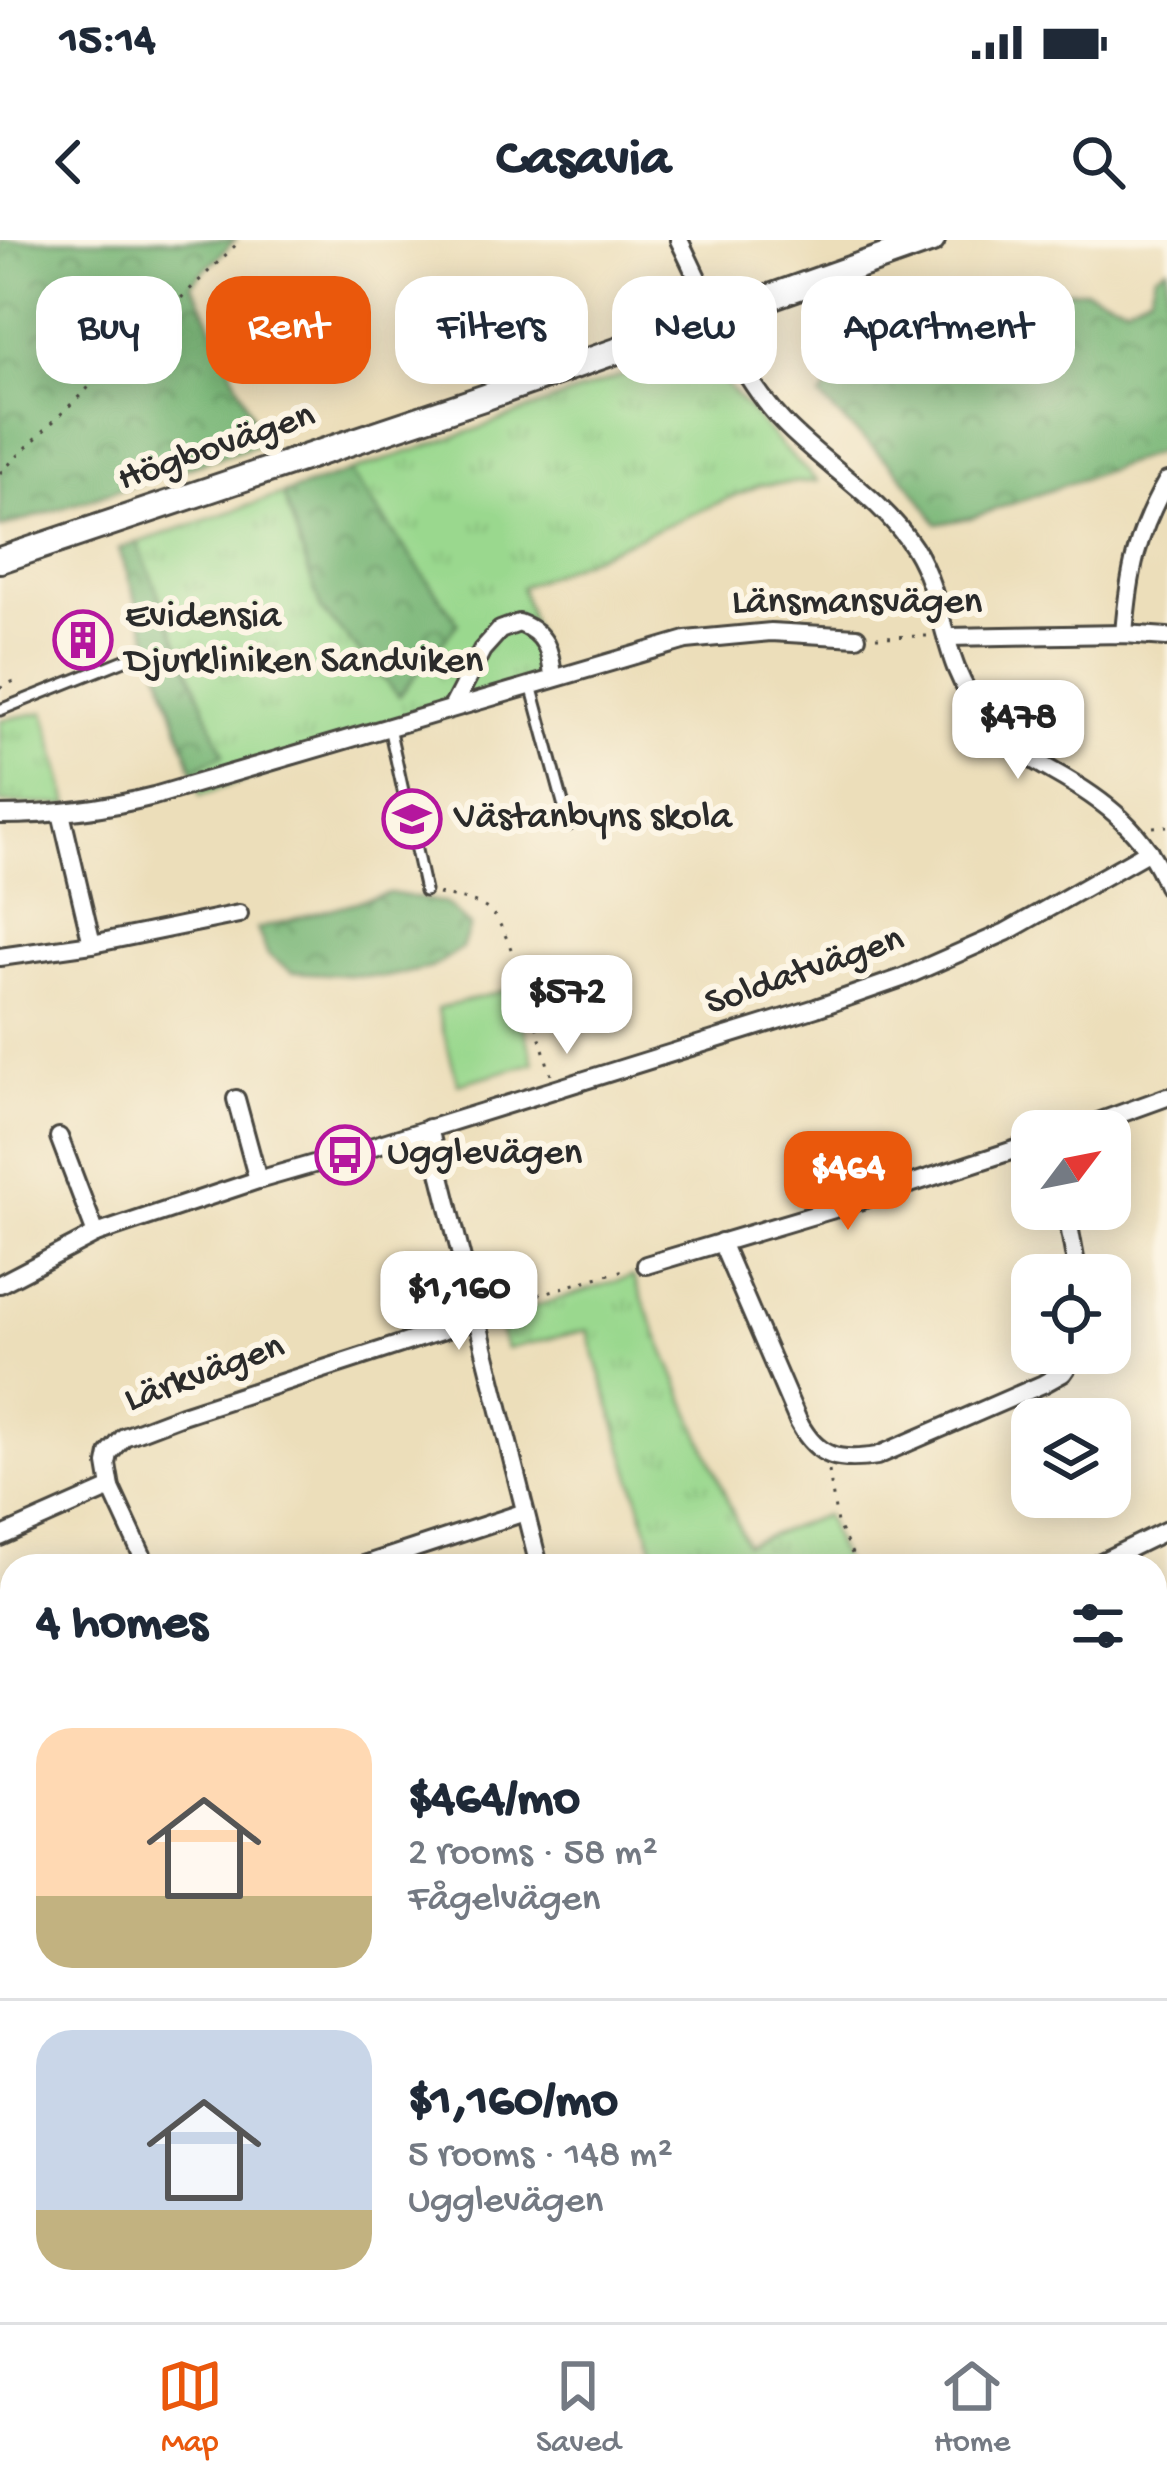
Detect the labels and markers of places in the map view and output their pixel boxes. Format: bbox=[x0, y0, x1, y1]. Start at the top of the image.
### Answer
place label: Evidensia Djurkliniken Sandviken bbox=[122, 595, 484, 686]
building icon: Evidensia Djurkliniken Sandviken bbox=[52, 609, 114, 671]
pin: $478 bbox=[947, 680, 1089, 782]
school or university icon: Västanbyns skola bbox=[381, 788, 443, 850]
place label: Västanbyns skola bbox=[453, 796, 733, 842]
pin: $572 bbox=[496, 955, 638, 1057]
bus stop icon: Ugglevägen bbox=[314, 1124, 376, 1186]
pin: $464 bbox=[777, 1131, 919, 1233]
place label: Ugglevägen bbox=[387, 1132, 583, 1178]
pin: $1,160 bbox=[361, 1251, 557, 1353]

